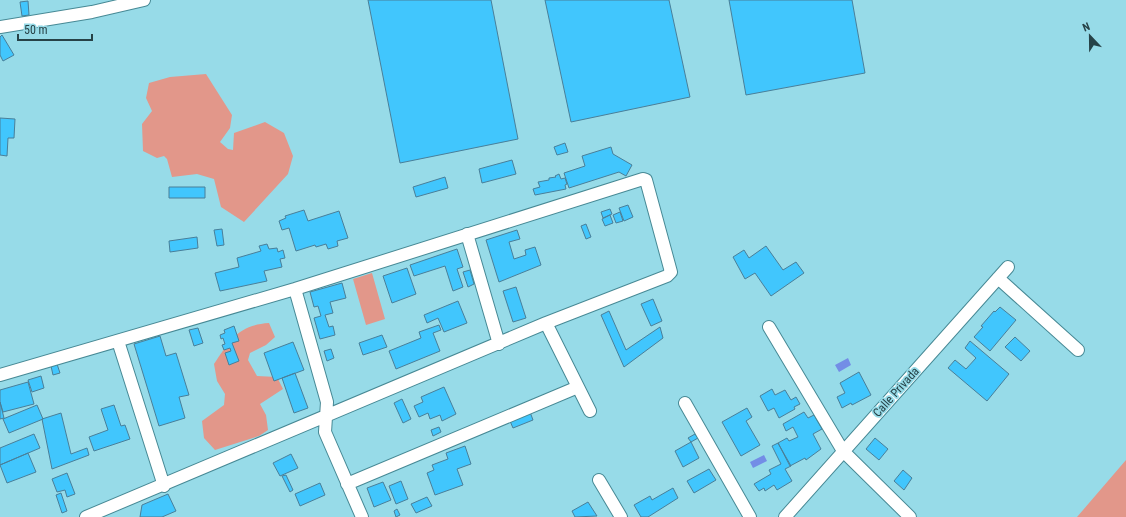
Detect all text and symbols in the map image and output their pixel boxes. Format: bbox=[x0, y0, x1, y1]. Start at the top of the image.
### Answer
scale bar bbox=[18, 16, 92, 42]
north arrow bbox=[1070, 16, 1110, 56]
text: N bbox=[1081, 20, 1092, 34]
text: 50 m bbox=[24, 23, 48, 37]
street label: Calle Privada bbox=[870, 364, 922, 420]

